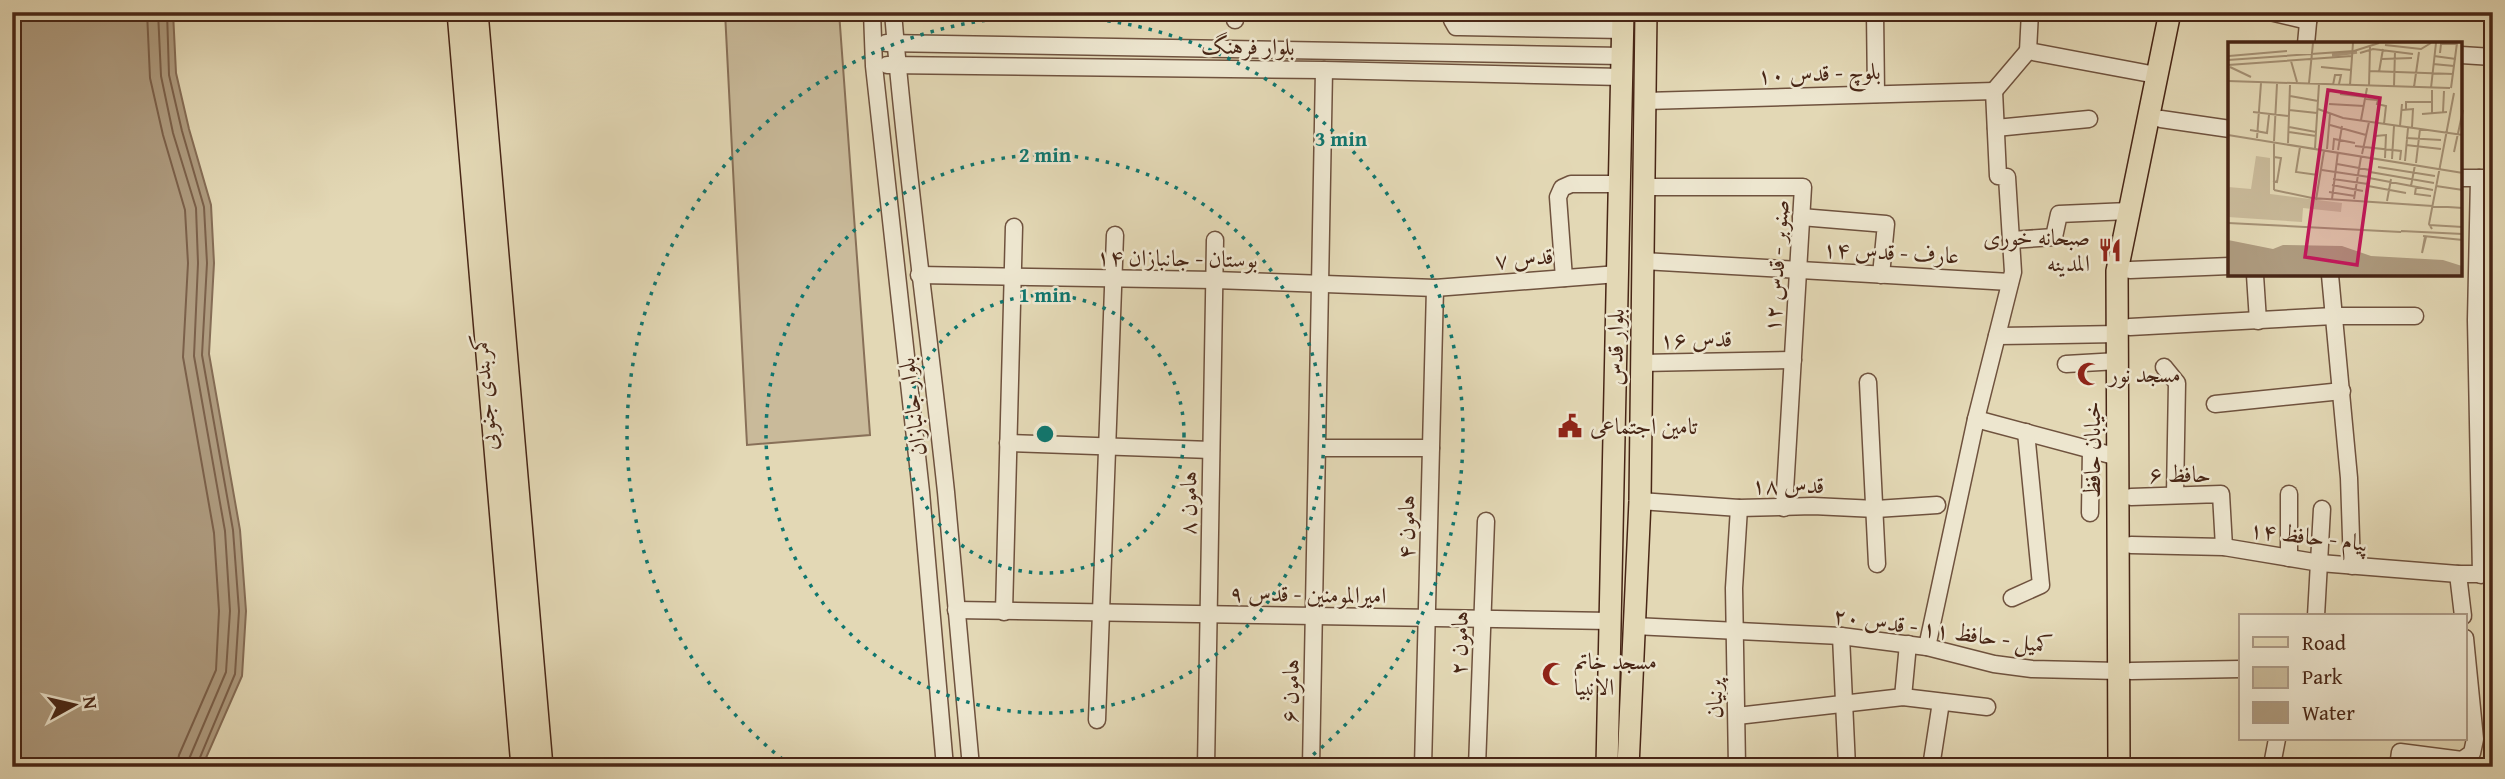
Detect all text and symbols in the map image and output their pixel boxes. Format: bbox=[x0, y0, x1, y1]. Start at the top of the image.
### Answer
street label: بلوار فرهنگ bbox=[1201, 28, 1295, 63]
inset map bbox=[2228, 42, 2463, 276]
street label: بلوچ - قدس ۱۰ bbox=[1757, 54, 1881, 96]
text: 3 min bbox=[1315, 123, 1368, 154]
text: 2 min bbox=[1019, 139, 1072, 170]
street label: صنوبر - قدس ۱۲ bbox=[1754, 199, 1797, 333]
place label: صبحانه خوری المدینه bbox=[1983, 220, 2090, 279]
street label: عارف - قدس ۱۴ bbox=[1822, 231, 1960, 272]
restaurant icon: صبحانه خوری المدینه bbox=[2096, 236, 2124, 264]
street label: قدس ۷ bbox=[1493, 238, 1555, 277]
street label: بوستان - جانبازان ۱۴ bbox=[1096, 240, 1258, 275]
text: 1 min bbox=[1019, 279, 1072, 310]
street label: بلوار قدس bbox=[1597, 308, 1632, 386]
street label: قدس ۱۶ bbox=[1659, 321, 1732, 356]
street label: کمربندی جنوبی bbox=[462, 332, 505, 452]
street label: بلوار جانبازان bbox=[889, 356, 934, 458]
place label: مسجد نور bbox=[2107, 357, 2181, 390]
mosque icon: مسجد نور bbox=[2075, 360, 2103, 388]
street label: خیابان حافظ bbox=[2075, 401, 2108, 499]
place label: تامین اجتماعی bbox=[1590, 409, 1698, 442]
public building icon: تامین اجتماعی bbox=[1556, 412, 1584, 440]
centre of rings bbox=[1033, 422, 1057, 446]
street label: حافظ ۶ bbox=[2149, 457, 2211, 490]
street label: قدس ۱۸ bbox=[1752, 468, 1824, 501]
street label: هامون ۸ bbox=[1170, 471, 1205, 535]
street label: هامون ۴ bbox=[1388, 495, 1423, 559]
street label: پیام - حافظ ۱۴ bbox=[2247, 512, 2370, 563]
street label: امیرالمومنین - قدس ۹ bbox=[1229, 576, 1387, 611]
street label: کمیل - حافظ ۱۱ - قدس ۲۰ bbox=[1831, 598, 2055, 662]
street label: هامون ۲ bbox=[1441, 610, 1476, 676]
legend bbox=[2239, 614, 2466, 740]
text: Road bbox=[2302, 627, 2347, 658]
place label: مسجد خاتم الانبیا bbox=[1574, 644, 1657, 703]
street label: هامون ۶ bbox=[1272, 658, 1307, 724]
mosque icon: مسجد خاتم الانبیا bbox=[1540, 660, 1568, 688]
text: Park bbox=[2302, 661, 2343, 692]
north arrow bbox=[38, 670, 108, 740]
street label: پرنیان bbox=[1697, 677, 1730, 719]
text: N bbox=[76, 694, 106, 711]
text: Water bbox=[2302, 697, 2355, 728]

